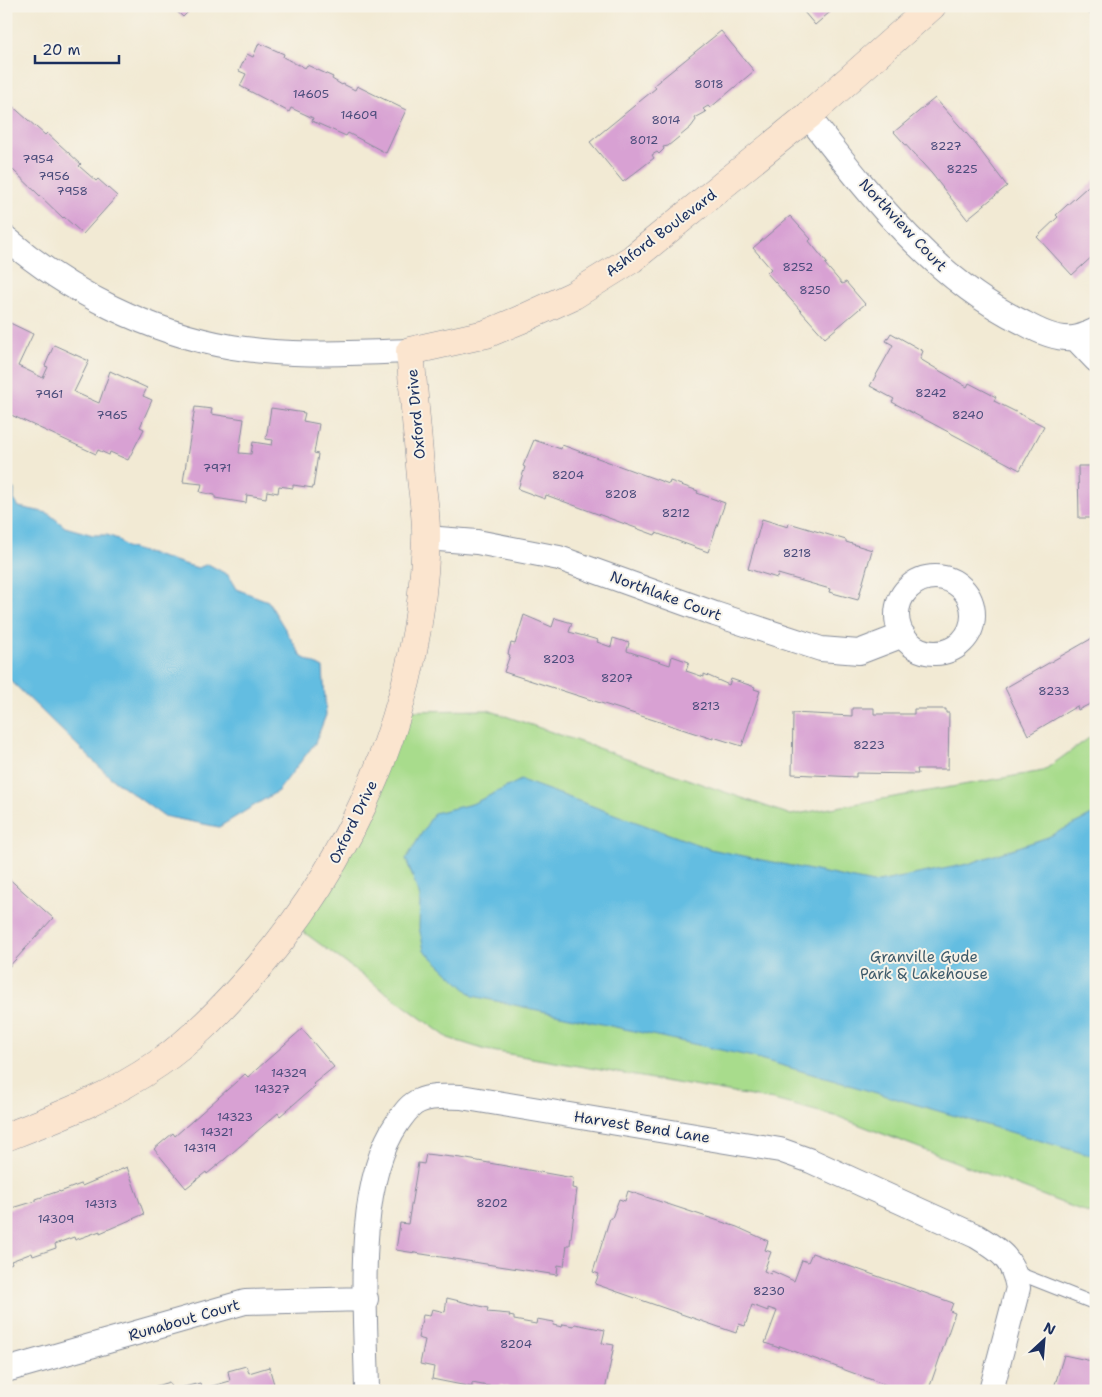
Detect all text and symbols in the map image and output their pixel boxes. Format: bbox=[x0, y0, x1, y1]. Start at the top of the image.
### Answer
scale bar bbox=[35, 32, 119, 64]
text: 20 m bbox=[42, 40, 81, 60]
house number: 8018 bbox=[694, 76, 724, 92]
house number: 14605 bbox=[293, 86, 329, 102]
house number: 14609 bbox=[340, 107, 378, 123]
house number: 8014 bbox=[651, 112, 681, 128]
house number: 8012 bbox=[630, 132, 659, 148]
house number: 8227 bbox=[930, 138, 962, 154]
house number: 7954 bbox=[22, 151, 54, 167]
house number: 8225 bbox=[947, 161, 977, 177]
house number: 7956 bbox=[38, 168, 70, 184]
street label: Northview Court bbox=[855, 174, 951, 276]
house number: 7958 bbox=[56, 183, 88, 199]
street label: Ashford Boulevard bbox=[601, 184, 721, 281]
house number: 8252 bbox=[783, 259, 813, 275]
house number: 8250 bbox=[799, 282, 831, 298]
street label: Oxford Drive bbox=[402, 368, 430, 460]
house number: 8242 bbox=[915, 385, 947, 401]
house number: 7961 bbox=[35, 386, 63, 402]
house number: 7965 bbox=[96, 407, 128, 423]
house number: 8240 bbox=[952, 407, 984, 423]
house number: 7971 bbox=[203, 460, 231, 476]
house number: 8204 bbox=[552, 467, 584, 483]
house number: 8208 bbox=[605, 486, 637, 502]
house number: 8212 bbox=[662, 505, 690, 521]
house number: 8218 bbox=[783, 545, 811, 561]
street label: Northlake Court bbox=[607, 567, 725, 625]
house number: 8203 bbox=[543, 651, 575, 667]
house number: 8207 bbox=[601, 670, 633, 686]
house number: 8233 bbox=[1038, 683, 1070, 699]
house number: 8213 bbox=[692, 698, 720, 714]
house number: 8223 bbox=[853, 737, 885, 753]
street label: Oxford Drive bbox=[324, 777, 382, 867]
park label: Granville Gude Park & Lakehouse bbox=[860, 947, 988, 984]
house number: 14329 bbox=[271, 1065, 307, 1081]
house number: 14327 bbox=[254, 1081, 290, 1097]
street label: Harvest Bend Lane bbox=[572, 1106, 712, 1148]
house number: 14323 bbox=[217, 1109, 253, 1125]
house number: 14321 bbox=[201, 1124, 233, 1140]
house number: 14319 bbox=[184, 1140, 216, 1156]
house number: 8202 bbox=[476, 1195, 508, 1211]
house number: 14313 bbox=[85, 1196, 117, 1212]
house number: 14309 bbox=[38, 1211, 74, 1227]
house number: 8230 bbox=[753, 1283, 785, 1299]
street label: Runabout Court bbox=[126, 1295, 242, 1345]
north arrow bbox=[1020, 1314, 1070, 1364]
text: N bbox=[1041, 1318, 1059, 1339]
house number: 8204 bbox=[500, 1336, 532, 1352]

